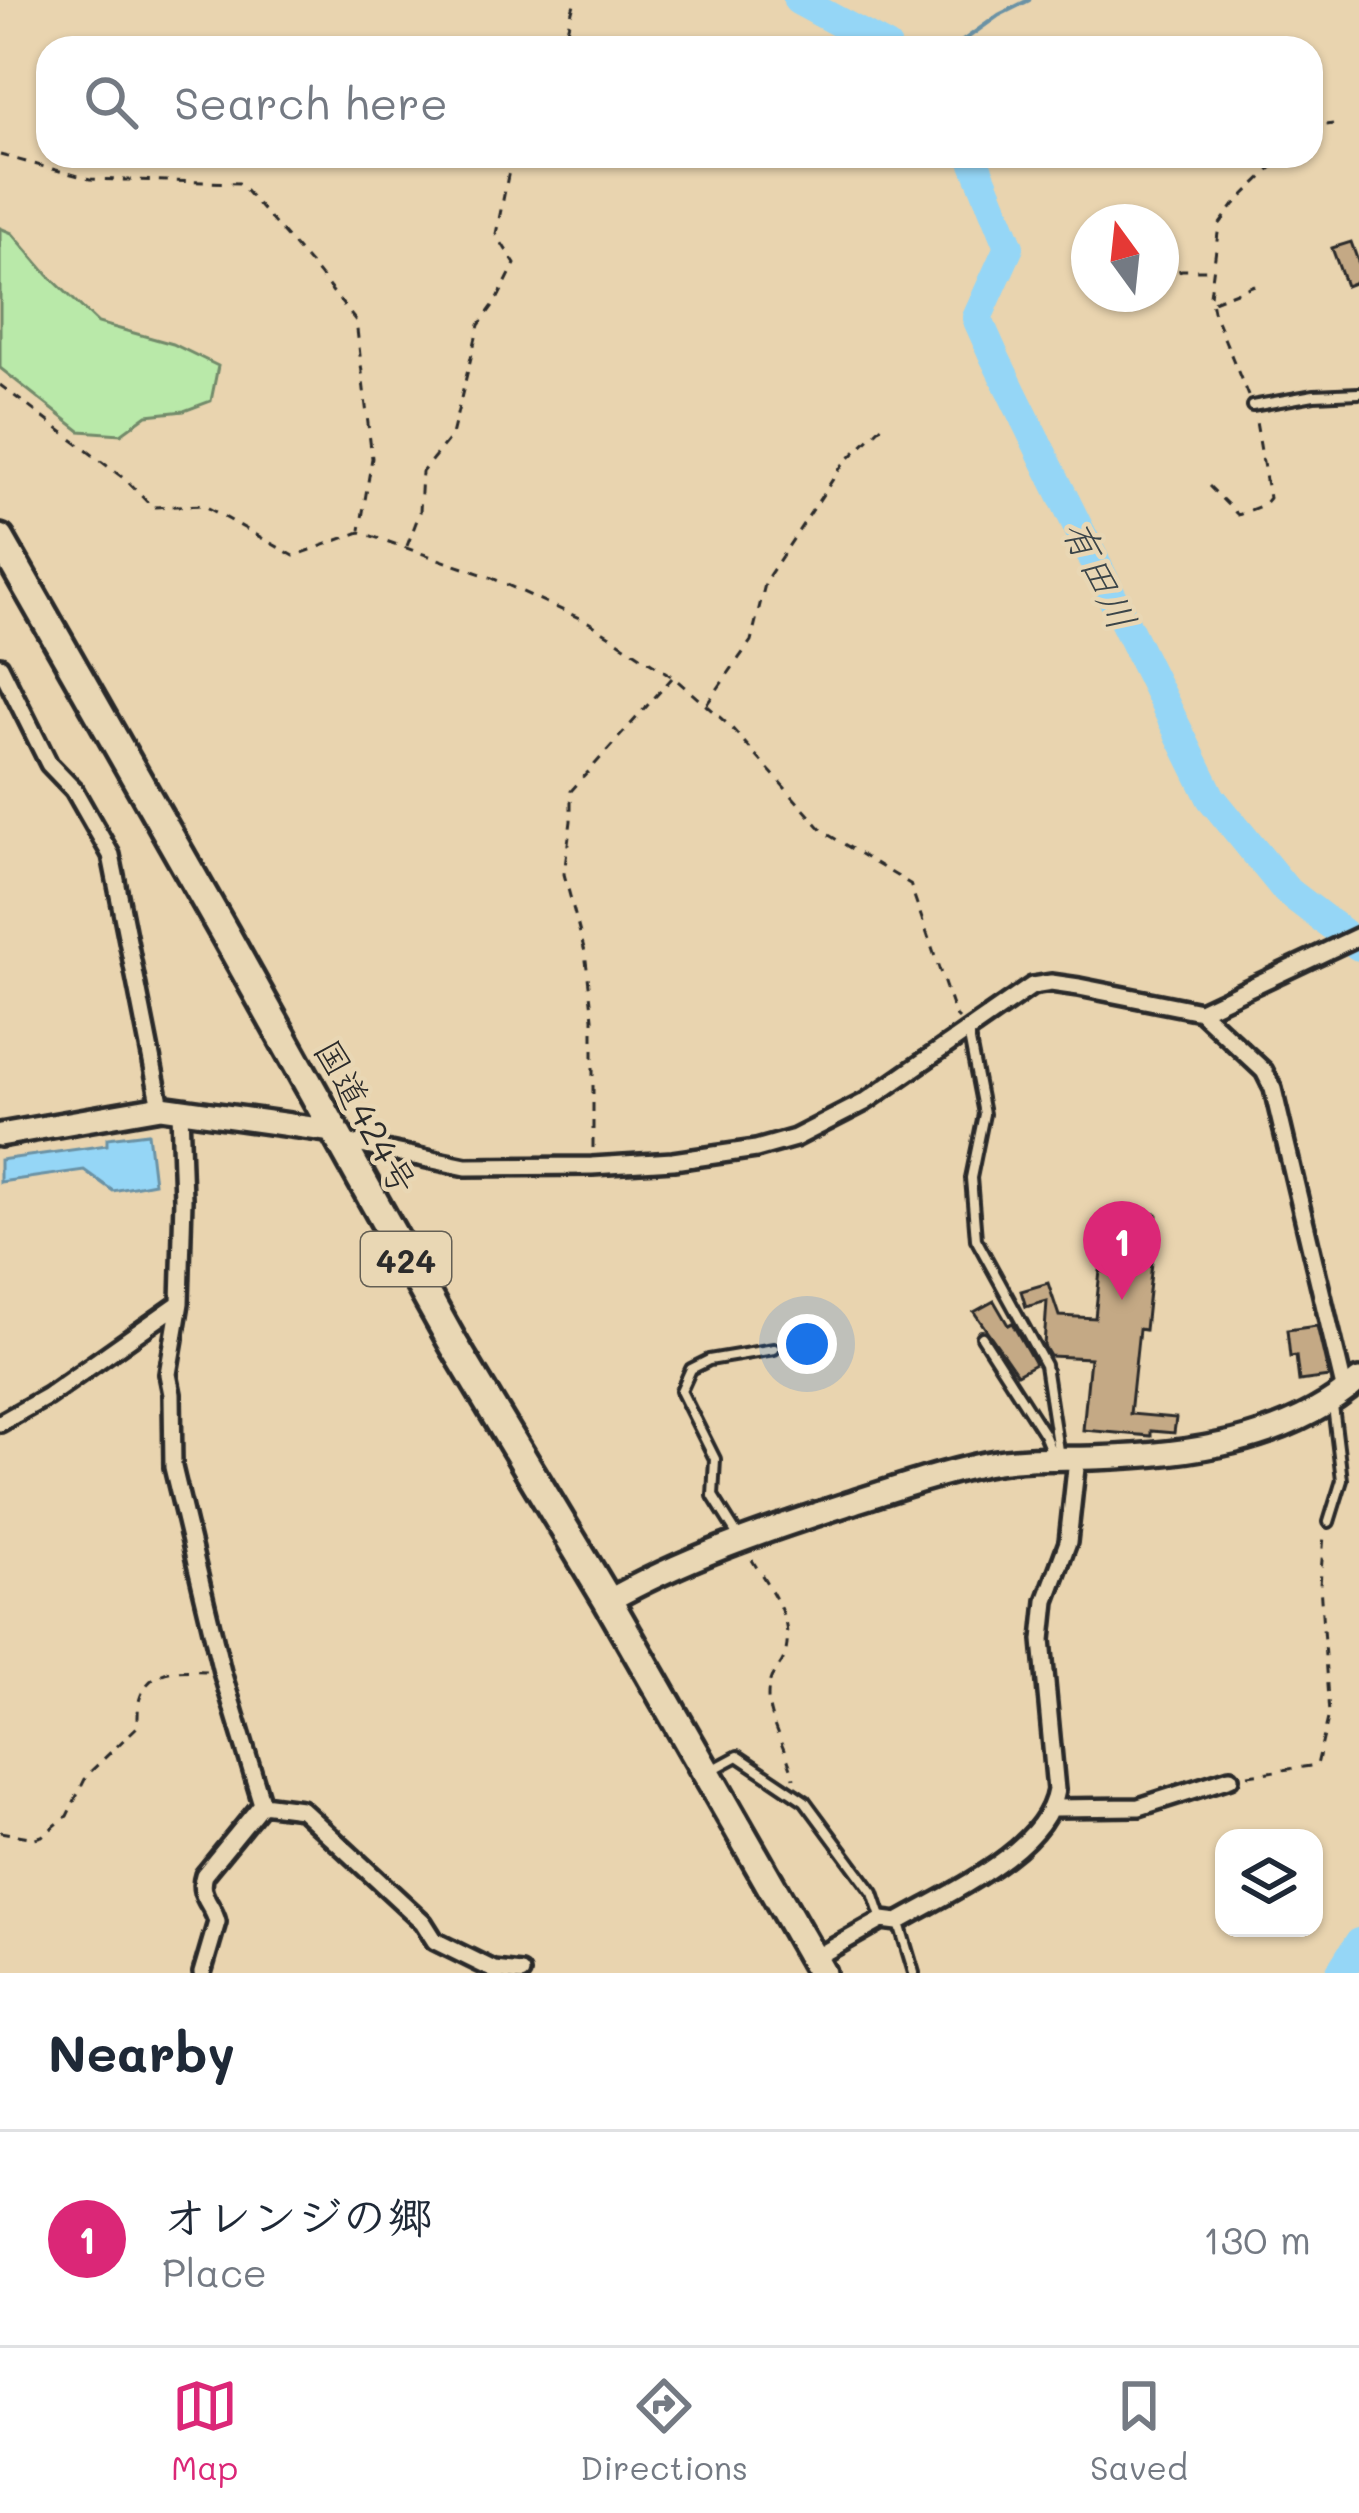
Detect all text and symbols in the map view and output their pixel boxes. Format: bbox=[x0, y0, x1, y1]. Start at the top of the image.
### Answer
search box bbox=[36, 36, 1323, 168]
icon: search bbox=[78, 69, 144, 135]
text: Search here bbox=[174, 73, 448, 131]
north arrow bbox=[1071, 204, 1179, 312]
water label: 有田川 bbox=[1052, 510, 1150, 638]
street label: 国道424号 bbox=[305, 1030, 429, 1202]
pin: 1 bbox=[1083, 1201, 1161, 1300]
road number: 424 bbox=[361, 1232, 451, 1286]
your location bbox=[777, 1314, 837, 1374]
map controls bbox=[1215, 1829, 1323, 1937]
button: layers bbox=[1215, 1829, 1323, 1937]
text: Nearby bbox=[48, 2018, 235, 2085]
text: オレンジの郷 bbox=[162, 2186, 432, 2244]
text: 1 bbox=[78, 2213, 96, 2264]
text: 130 m bbox=[1203, 2213, 1311, 2264]
text: Place bbox=[162, 2246, 267, 2297]
tab: Map bbox=[171, 2373, 238, 2488]
tab: Directions bbox=[580, 2373, 748, 2488]
tab: Saved bbox=[1090, 2373, 1188, 2488]

